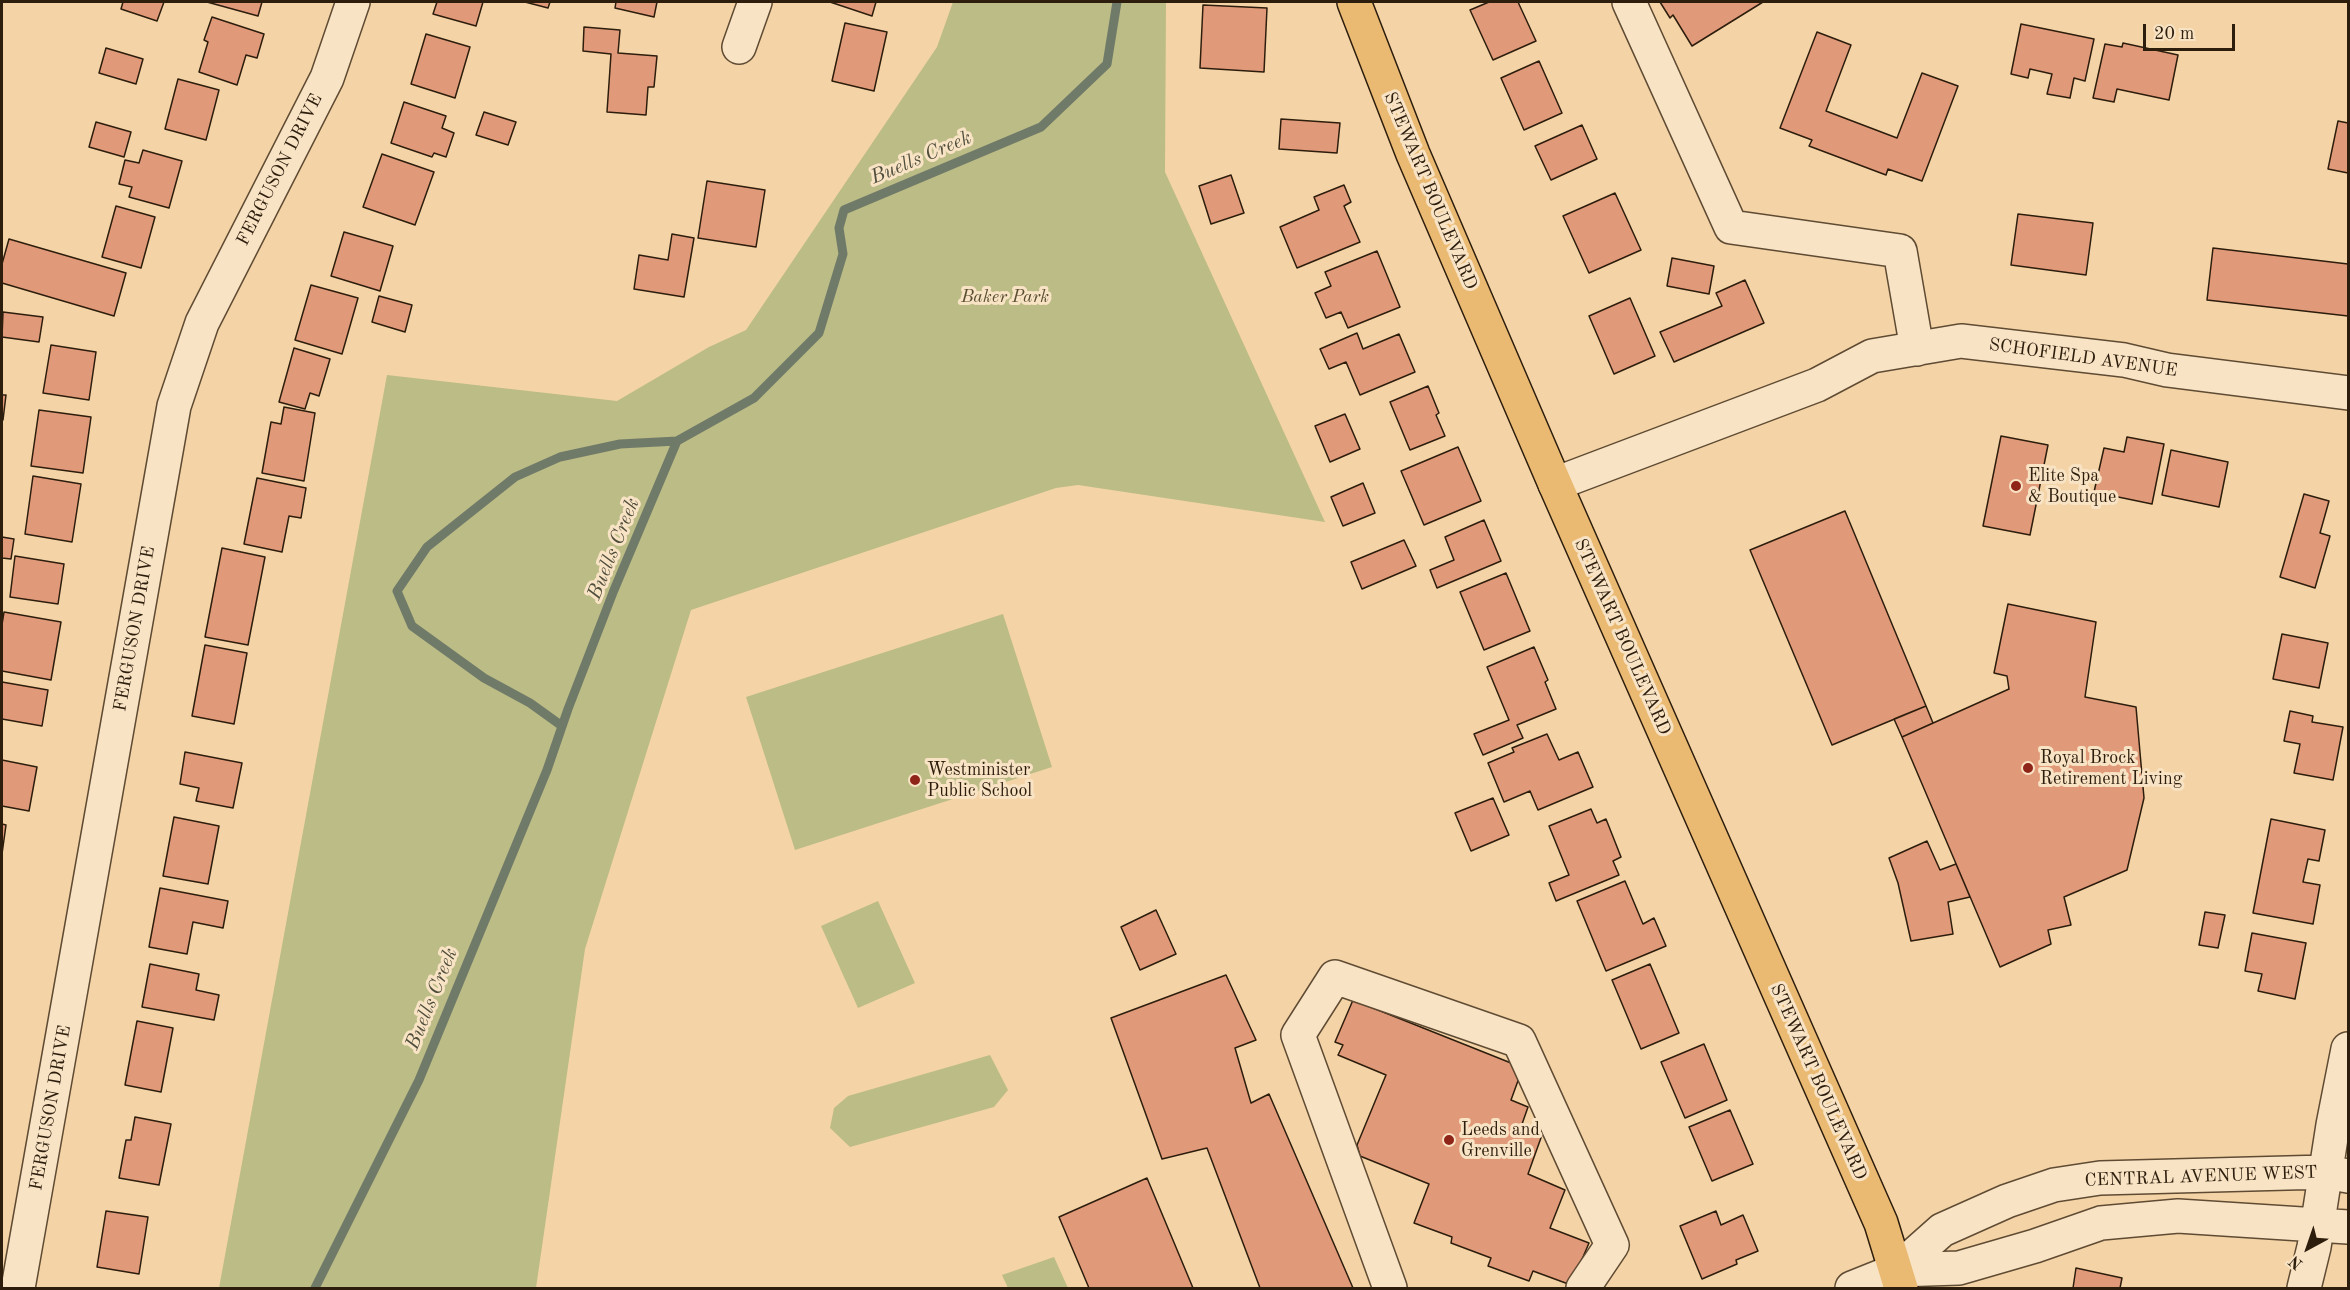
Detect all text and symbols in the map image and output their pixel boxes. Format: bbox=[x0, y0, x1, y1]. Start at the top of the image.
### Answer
scale bar bbox=[2146, 12, 2238, 50]
text: 20 m bbox=[2154, 25, 2194, 43]
street label: STEWART BOULEVARD bbox=[1379, 89, 1481, 293]
street label: FERGUSON DRIVE bbox=[232, 90, 328, 250]
water label: Buells Creek bbox=[867, 126, 975, 190]
park label: Baker Park bbox=[961, 286, 1049, 308]
street label: SCHOFIELD AVENUE bbox=[1987, 334, 2179, 382]
place label: Elite Spa & Boutique bbox=[2028, 465, 2116, 508]
marker: Elite Spa & Boutique bbox=[2009, 479, 2023, 493]
water label: Buells Creek bbox=[583, 495, 645, 603]
street label: STEWART BOULEVARD bbox=[1569, 535, 1675, 739]
street label: FERGUSON DRIVE bbox=[110, 545, 160, 713]
place label: Royal Brock Retirement Living bbox=[2040, 747, 2182, 789]
place label: Westminister Public School bbox=[927, 759, 1032, 802]
marker: Royal Brock Retirement Living bbox=[2021, 761, 2035, 775]
marker: Westminister Public School bbox=[908, 773, 922, 787]
water label: Buells Creek bbox=[401, 945, 463, 1053]
street label: STEWART BOULEVARD bbox=[1765, 980, 1871, 1184]
street label: FERGUSON DRIVE bbox=[26, 1024, 76, 1192]
place label: Leeds and Grenville bbox=[1461, 1119, 1540, 1162]
marker: Leeds and Grenville bbox=[1442, 1133, 1456, 1147]
street label: CENTRAL AVENUE WEST bbox=[2084, 1162, 2318, 1192]
north arrow bbox=[2278, 1218, 2338, 1278]
text: N bbox=[2287, 1252, 2306, 1272]

